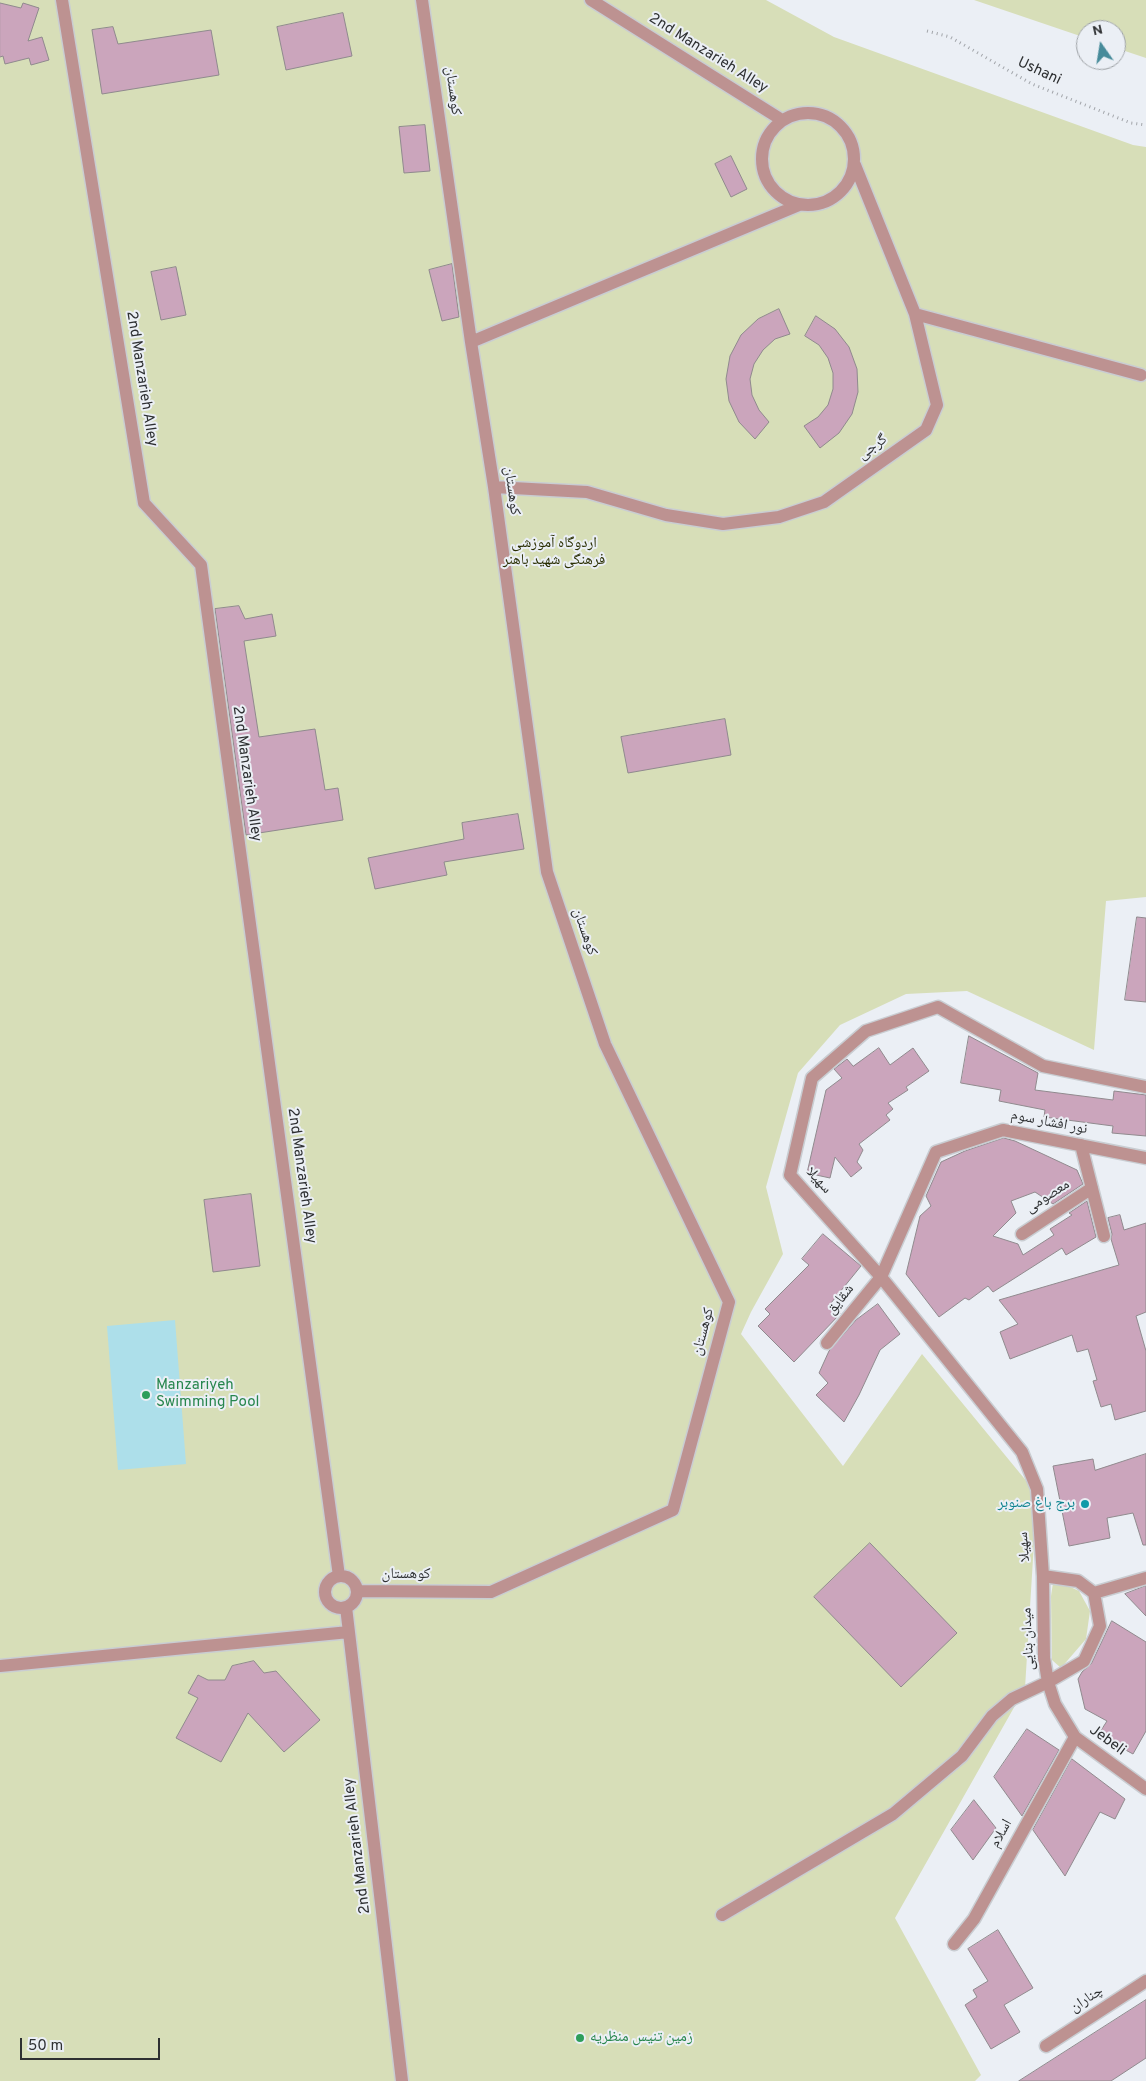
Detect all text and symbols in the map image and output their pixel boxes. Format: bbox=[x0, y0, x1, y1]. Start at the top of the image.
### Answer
street label: 2nd Manzarieh Alley bbox=[645, 10, 771, 98]
north arrow bbox=[1076, 20, 1126, 70]
text: N bbox=[1091, 21, 1105, 40]
street label: Ushani bbox=[1014, 54, 1064, 90]
street label: کوهستان bbox=[440, 66, 464, 116]
street label: 2nd Manzarieh Alley bbox=[121, 310, 161, 448]
street label: گرجی bbox=[855, 431, 891, 465]
street label: کوهستان bbox=[499, 466, 523, 516]
park label: اردوگاه آموزشی فرهنگی شهید باهنر bbox=[503, 535, 605, 570]
street label: 2nd Manzarieh Alley bbox=[228, 705, 264, 843]
street label: کوهستان bbox=[568, 906, 600, 958]
street label: 2nd Manzarieh Alley bbox=[283, 1107, 319, 1245]
street label: نور افشار سوم bbox=[1009, 1107, 1089, 1139]
street label: سهیلا bbox=[801, 1164, 835, 1198]
street label: معصومی bbox=[1023, 1176, 1073, 1218]
street label: شقایق bbox=[823, 1281, 859, 1319]
street label: کوهستان bbox=[689, 1306, 719, 1358]
place label: Manzariyeh Swimming Pool bbox=[156, 1377, 259, 1412]
marker: Manzariyeh Swimming Pool bbox=[140, 1389, 152, 1401]
place label: برج باغ صنوبر bbox=[998, 1495, 1075, 1513]
marker: برج باغ صنوبر bbox=[1079, 1498, 1091, 1510]
street label: سهیلا bbox=[1015, 1531, 1035, 1563]
street label: کوهستان bbox=[382, 1566, 430, 1584]
street label: میدان بنایی bbox=[1018, 1607, 1040, 1671]
street label: Jebeli bbox=[1085, 1722, 1129, 1760]
street label: 2nd Manzarieh Alley bbox=[341, 1777, 375, 1915]
street label: اسلام bbox=[987, 1817, 1017, 1851]
street label: چناران bbox=[1067, 1983, 1107, 2017]
scale bar bbox=[22, 2028, 162, 2060]
place label: زمین تنیس منظریه bbox=[590, 2029, 693, 2047]
marker: زمین تنیس منظریه bbox=[574, 2032, 586, 2044]
text: 50 m bbox=[28, 2037, 63, 2056]

